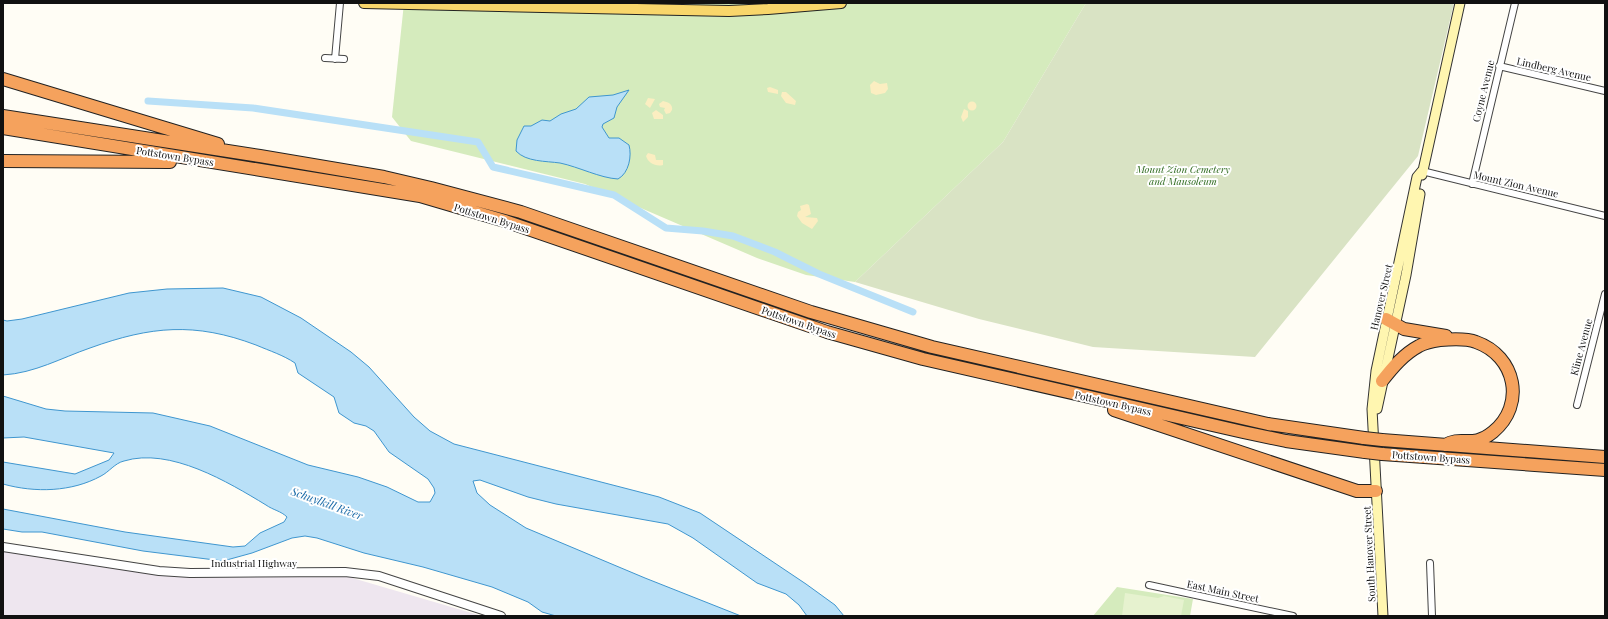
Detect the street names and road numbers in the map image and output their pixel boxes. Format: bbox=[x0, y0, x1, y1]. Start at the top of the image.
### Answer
street label: Lindberg Avenue bbox=[1515, 54, 1593, 84]
street label: Coyne Avenue bbox=[1469, 58, 1497, 124]
street label: Pottstown Bypass bbox=[135, 143, 215, 169]
street label: Mount Zion Avenue bbox=[1472, 167, 1560, 201]
street label: Pottstown Bypass bbox=[452, 200, 532, 236]
street label: Hanover Street bbox=[1367, 262, 1395, 331]
street label: Pottstown Bypass bbox=[760, 303, 838, 341]
street label: Kline Avenue bbox=[1567, 317, 1595, 377]
street label: Pottstown Bypass bbox=[1073, 387, 1153, 419]
street label: Pottstown Bypass bbox=[1391, 447, 1471, 467]
street label: South Hanover Street bbox=[1359, 505, 1379, 602]
street label: Industrial Highway bbox=[211, 556, 297, 570]
street label: East Main Street bbox=[1186, 577, 1261, 606]

